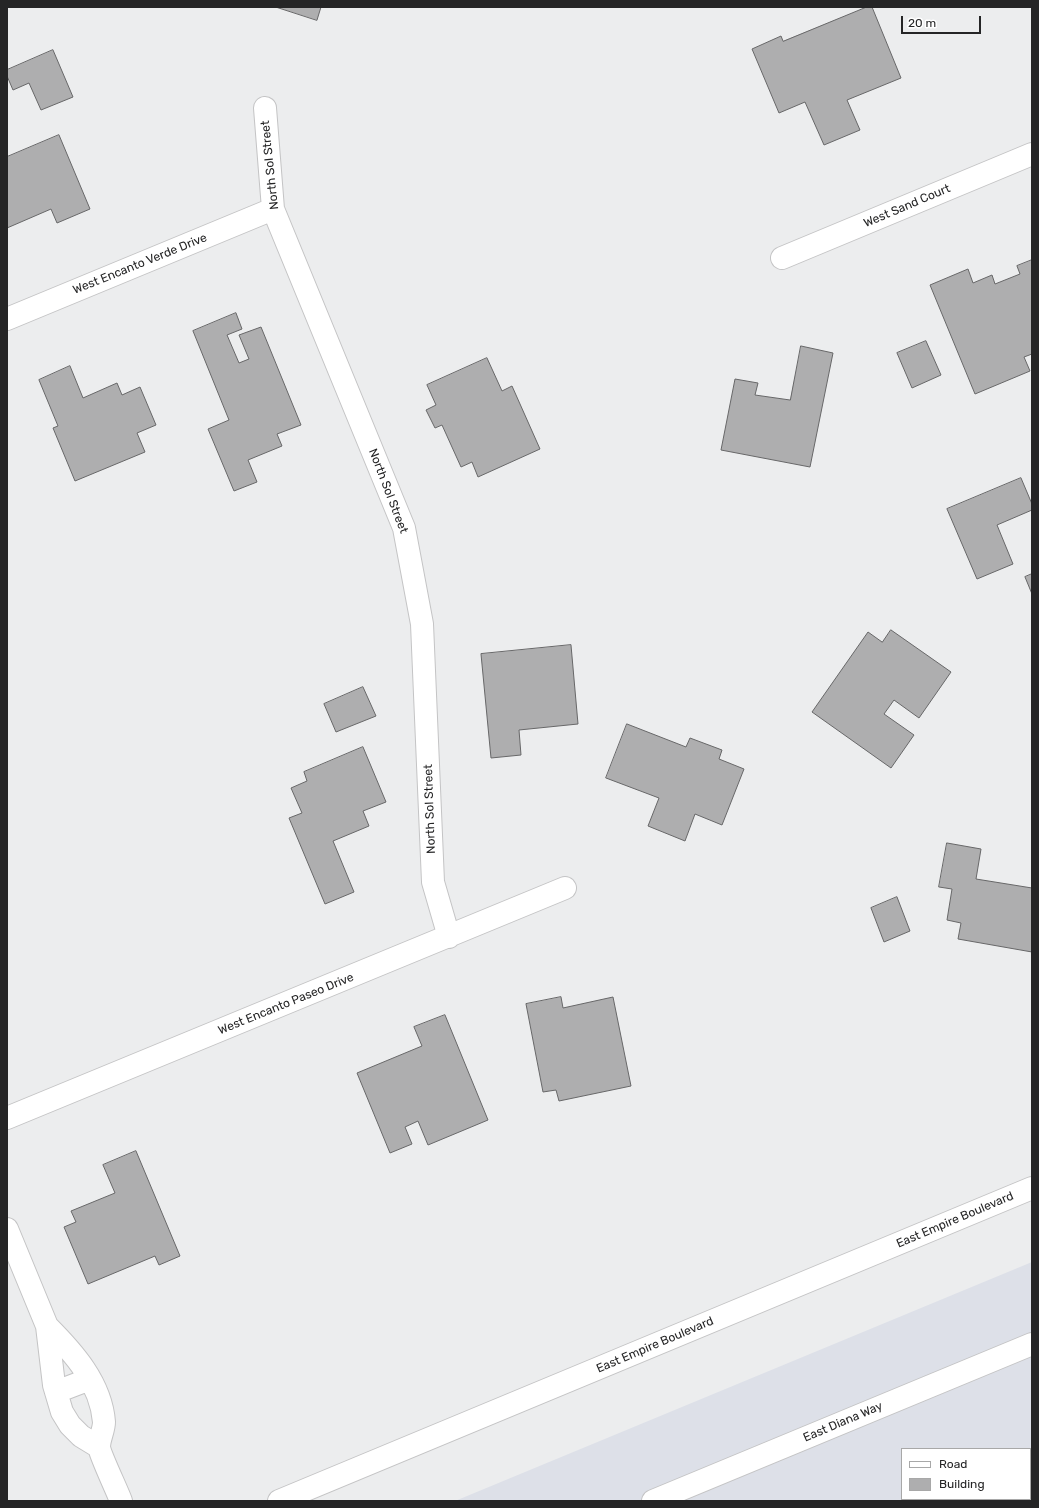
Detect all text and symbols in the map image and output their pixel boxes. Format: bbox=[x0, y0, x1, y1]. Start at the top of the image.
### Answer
scale bar bbox=[903, 8, 983, 34]
text: 20 m bbox=[908, 16, 936, 30]
street label: North Sol Street bbox=[258, 120, 282, 210]
street label: West Sand Court bbox=[862, 181, 952, 231]
street label: West Encanto Verde Drive bbox=[71, 230, 209, 298]
street label: North Sol Street bbox=[365, 447, 411, 535]
street label: North Sol Street bbox=[421, 764, 439, 854]
street label: West Encanto Paseo Drive bbox=[216, 970, 356, 1038]
street label: East Empire Boulevard bbox=[894, 1189, 1016, 1251]
street label: East Empire Boulevard bbox=[594, 1314, 716, 1376]
street label: East Diana Way bbox=[801, 1399, 885, 1445]
legend bbox=[901, 1448, 1031, 1500]
text: Road bbox=[939, 1457, 967, 1471]
text: Building bbox=[939, 1477, 985, 1491]

